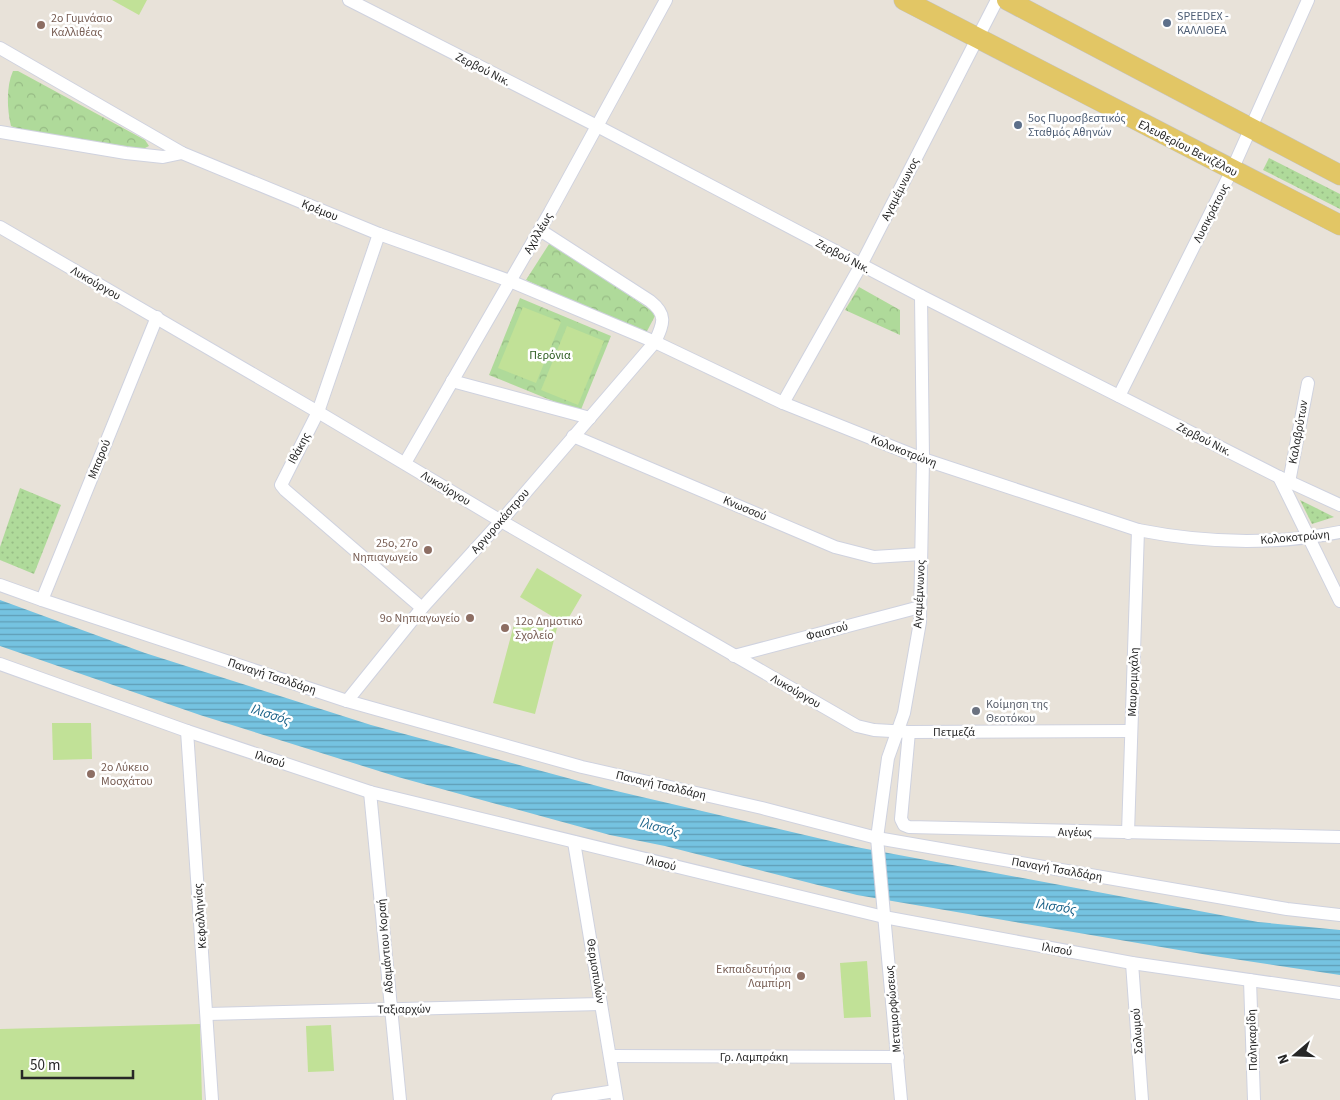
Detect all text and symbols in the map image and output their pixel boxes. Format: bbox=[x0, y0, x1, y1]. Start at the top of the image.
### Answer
place label: SPEEDEX - ΚΑΛΛΙΘΕΑ bbox=[1177, 8, 1229, 39]
place label: 2ο Γυμνάσιο Καλλιθέας bbox=[51, 10, 112, 41]
marker: SPEEDEX - ΚΑΛΛΙΘΕΑ bbox=[1161, 17, 1173, 29]
marker: 2ο Γυμνάσιο Καλλιθέας bbox=[35, 19, 47, 31]
street label: Ζερβού Νικ. bbox=[452, 48, 513, 91]
place label: 5ος Πυροσβεστικός Σταθμός Αθηνών bbox=[1028, 110, 1126, 141]
street label: Ελευθερίου Βενιζέλου bbox=[1135, 116, 1241, 181]
marker: 5ος Πυροσβεστικός Σταθμός Αθηνών bbox=[1012, 119, 1024, 131]
street label: Αγαμέμνωνος bbox=[877, 155, 924, 224]
street label: Λυσικράτους bbox=[1189, 181, 1234, 246]
street label: Κρέμου bbox=[299, 195, 341, 225]
street label: Αχιλλέως bbox=[520, 209, 557, 257]
street label: Ζερβού Νικ. bbox=[812, 235, 873, 278]
street label: Λυκούργου bbox=[68, 262, 124, 305]
park label: Περόνια bbox=[529, 347, 571, 364]
street label: Καλαβρύτων bbox=[1285, 399, 1313, 465]
street label: Ζερβού Νικ. bbox=[1173, 418, 1234, 461]
street label: Ιθάκης bbox=[284, 429, 315, 467]
street label: Κολοκοτρώνη bbox=[868, 431, 939, 472]
street label: Μπαρού bbox=[84, 437, 115, 482]
street label: Λυκούργου bbox=[418, 467, 474, 510]
street label: Αργυροκάστρου bbox=[467, 485, 533, 558]
street label: Κνωσσού bbox=[720, 492, 769, 525]
street label: Κολοκοτρώνη bbox=[1260, 526, 1330, 549]
place label: 25ο, 27ο Νηπιαγωγείο bbox=[353, 535, 418, 566]
marker: 25ο, 27ο Νηπιαγωγείο bbox=[422, 544, 434, 556]
street label: Αγαμέμνωνος bbox=[909, 559, 930, 629]
place label: 9ο Νηπιαγωγείο bbox=[380, 610, 460, 627]
marker: 9ο Νηπιαγωγείο bbox=[464, 612, 476, 624]
place label: 12ο Δημοτικό Σχολείο bbox=[515, 613, 583, 644]
street label: Φαιστού bbox=[804, 618, 850, 645]
marker: 12ο Δημοτικό Σχολείο bbox=[499, 622, 511, 634]
street label: Μαυρομιχάλη bbox=[1124, 647, 1143, 717]
street label: Παναγή Τσαλδάρη bbox=[225, 654, 318, 699]
street label: Λυκούργου bbox=[768, 670, 824, 713]
place label: Κοίμηση της Θεοτόκου bbox=[986, 696, 1048, 727]
water label: Ιλισσός bbox=[248, 699, 293, 731]
marker: Κοίμηση της Θεοτόκου bbox=[970, 705, 982, 717]
street label: Πετμεζά bbox=[933, 724, 975, 741]
street label: Ιλισού bbox=[252, 747, 287, 772]
place label: 2ο Λύκειο Μοσχάτου bbox=[101, 759, 153, 790]
street label: Παναγή Τσαλδάρη bbox=[614, 767, 708, 804]
marker: 2ο Λύκειο Μοσχάτου bbox=[85, 768, 97, 780]
water label: Ιλισσός bbox=[637, 813, 682, 843]
street label: Αιγέως bbox=[1058, 824, 1092, 841]
street label: Ιλισού bbox=[644, 851, 678, 875]
street label: Παναγή Τσαλδάρη bbox=[1010, 853, 1104, 886]
street label: Κεφαλληνίας bbox=[190, 883, 211, 949]
water label: Ιλισσός bbox=[1034, 894, 1078, 920]
street label: Αδαμάντιου Κοραή bbox=[373, 898, 398, 994]
street label: Θερμοπυλών bbox=[582, 937, 609, 1005]
street label: Ιλισού bbox=[1040, 938, 1074, 961]
place label: Εκπαιδευτήρια Λαμπίρη bbox=[716, 961, 791, 992]
street label: Μεταμορφώσεως bbox=[881, 965, 906, 1053]
marker: Εκπαιδευτήρια Λαμπίρη bbox=[795, 970, 807, 982]
street label: Ταξιαρχών bbox=[377, 1001, 431, 1018]
street label: Σολωμού bbox=[1127, 1007, 1148, 1054]
street label: Παληκαρίδη bbox=[1243, 1009, 1262, 1071]
north arrow bbox=[1270, 1030, 1320, 1080]
scale bar bbox=[22, 1048, 134, 1080]
street label: Γρ. Λαμπράκη bbox=[720, 1049, 788, 1066]
text: N bbox=[1273, 1051, 1295, 1067]
text: 50 m bbox=[30, 1055, 60, 1076]

